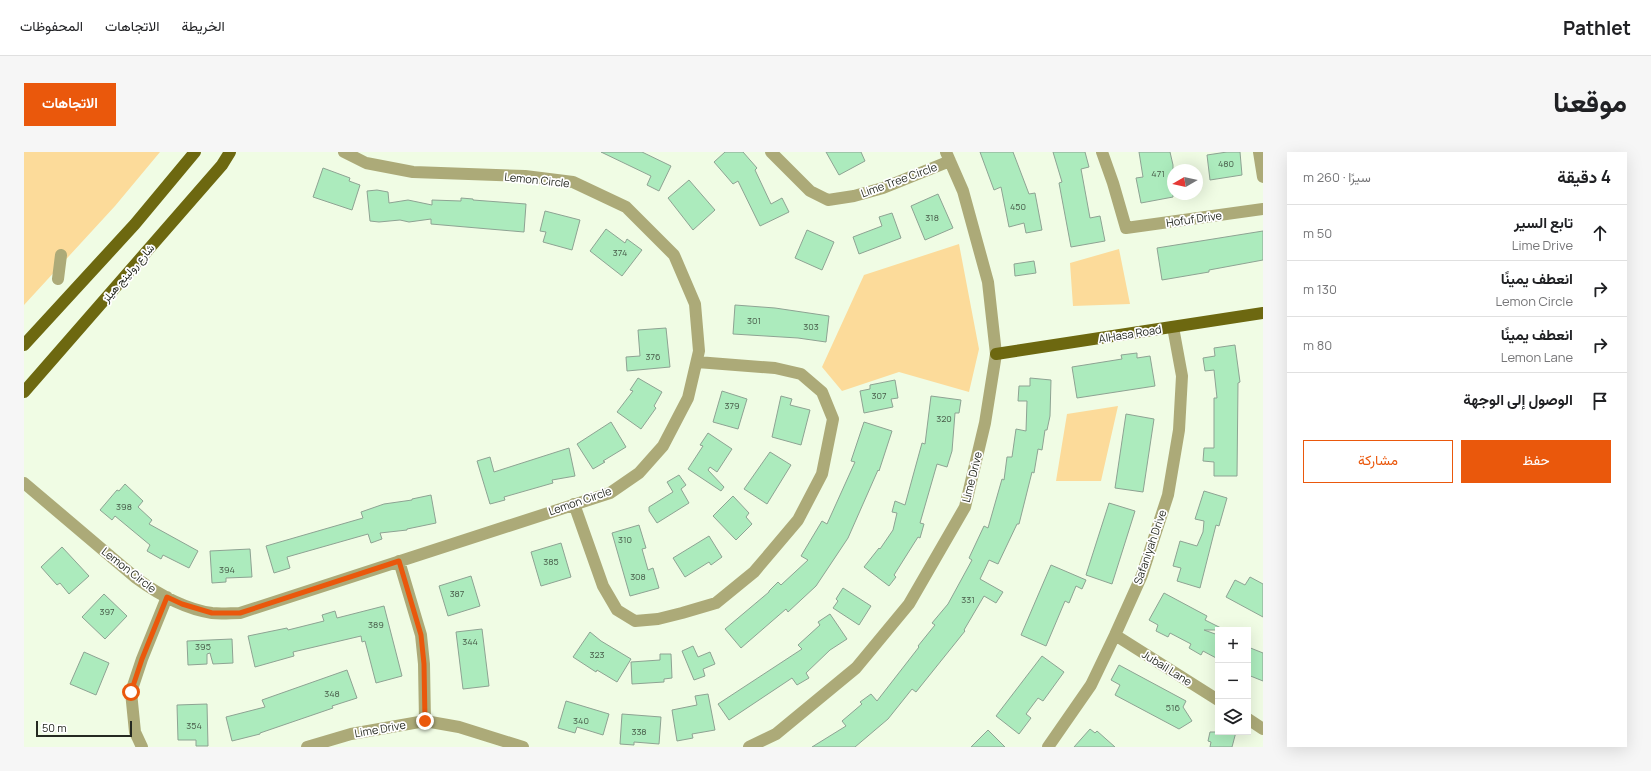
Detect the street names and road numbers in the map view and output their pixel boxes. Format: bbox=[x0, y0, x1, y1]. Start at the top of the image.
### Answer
street label: Lime Tree Circle bbox=[859, 159, 940, 200]
street label: Lemon Circle bbox=[504, 169, 571, 190]
street label: Hofuf Drive bbox=[1165, 207, 1223, 230]
street label: شارع رولينج هيلز bbox=[97, 240, 158, 306]
street label: AlHasa Road bbox=[1097, 321, 1162, 346]
street label: Lime Drive bbox=[958, 449, 985, 504]
street label: Lemon Circle bbox=[546, 483, 614, 518]
street label: Safaniyah Drive bbox=[1130, 507, 1169, 586]
street label: Lemon Circle bbox=[99, 543, 160, 596]
street label: Jubail Lane bbox=[1139, 646, 1196, 689]
street label: Lime Drive bbox=[353, 717, 407, 740]

